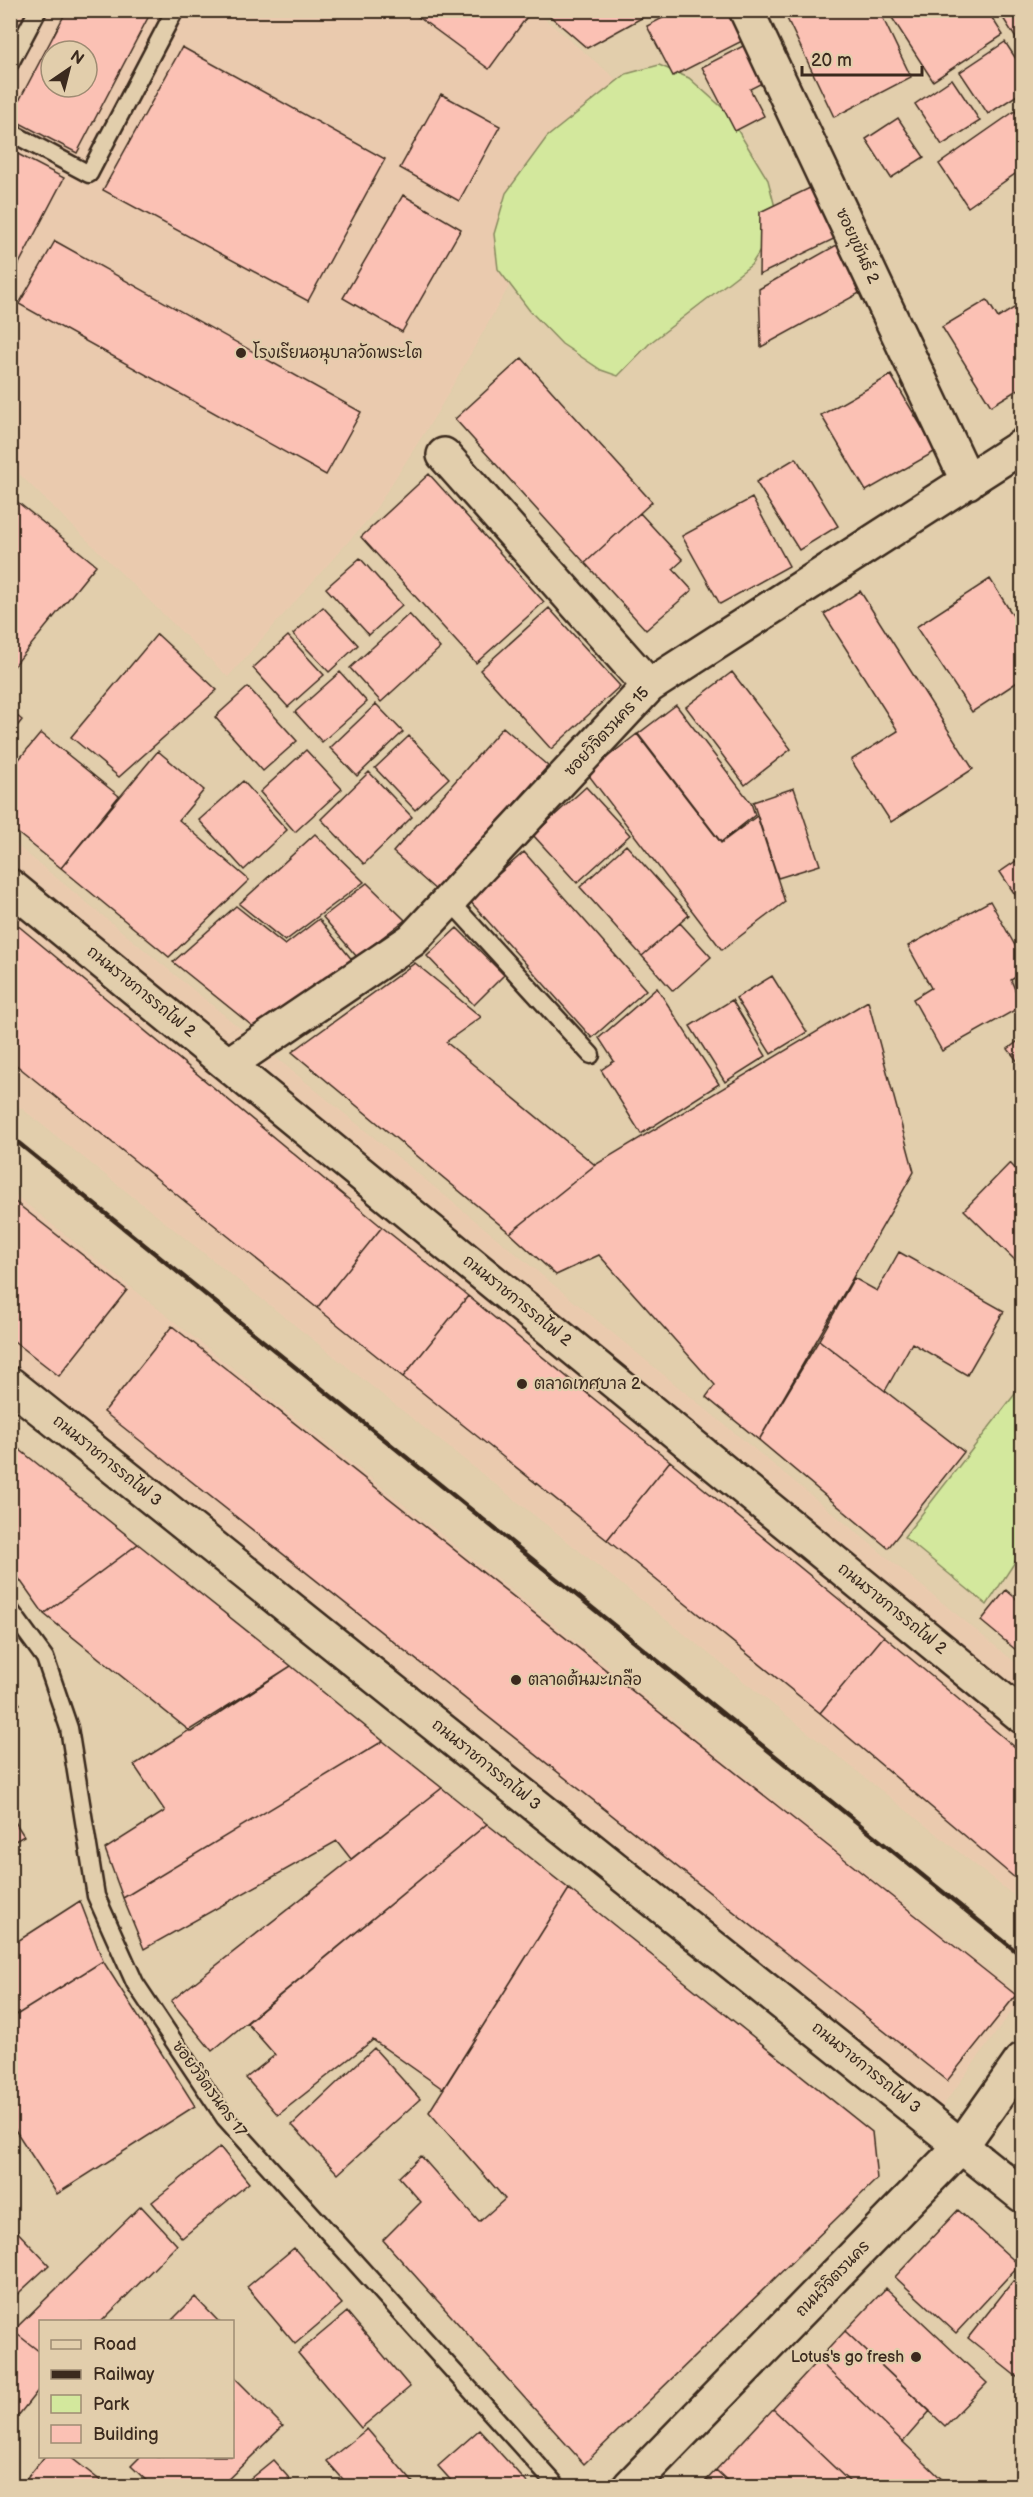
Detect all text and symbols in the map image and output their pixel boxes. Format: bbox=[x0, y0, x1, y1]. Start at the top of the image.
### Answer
north arrow bbox=[39, 39, 99, 99]
scale bar bbox=[802, 39, 922, 77]
text: N bbox=[66, 47, 87, 69]
text: 20 m bbox=[811, 50, 852, 71]
street label: ซอยขุขันธ์ 2 bbox=[829, 204, 886, 288]
place label: โรงเรียนอนุบาลวัดพระโต bbox=[253, 341, 423, 365]
marker: โรงเรียนอนุบาลวัดพระโต bbox=[234, 346, 248, 360]
street label: ซอยวิจิตรนคร 15 bbox=[559, 682, 653, 781]
street label: ถนนราชการรถไฟ 2 bbox=[83, 940, 201, 1042]
street label: ถนนราชการรถไฟ 2 bbox=[459, 1249, 577, 1351]
place label: ตลาดเทศบาล 2 bbox=[534, 1375, 641, 1394]
marker: ตลาดเทศบาล 2 bbox=[515, 1377, 529, 1391]
street label: ถนนราชการรถไฟ 3 bbox=[49, 1409, 167, 1511]
street label: ถนนราชการรถไฟ 2 bbox=[834, 1557, 952, 1659]
place label: ตลาดต้นมะเกลือ bbox=[528, 1668, 642, 1690]
marker: ตลาดต้นมะเกลือ bbox=[509, 1673, 523, 1687]
street label: ถนนราชการรถไฟ 3 bbox=[428, 1713, 546, 1815]
street label: ถนนราชการรถไฟ 3 bbox=[808, 2016, 926, 2118]
street label: ซอยวิจิตรนคร 17 bbox=[168, 2036, 252, 2141]
street label: ถนนวิจิตรนคร bbox=[791, 2236, 874, 2321]
legend bbox=[39, 2320, 234, 2458]
text: Road bbox=[93, 2334, 137, 2355]
place label: Lotus's go fresh bbox=[791, 2348, 904, 2367]
marker: Lotus's go fresh bbox=[909, 2350, 923, 2364]
text: Railway bbox=[93, 2364, 155, 2385]
text: Park bbox=[93, 2394, 129, 2415]
text: Building bbox=[93, 2424, 159, 2445]

